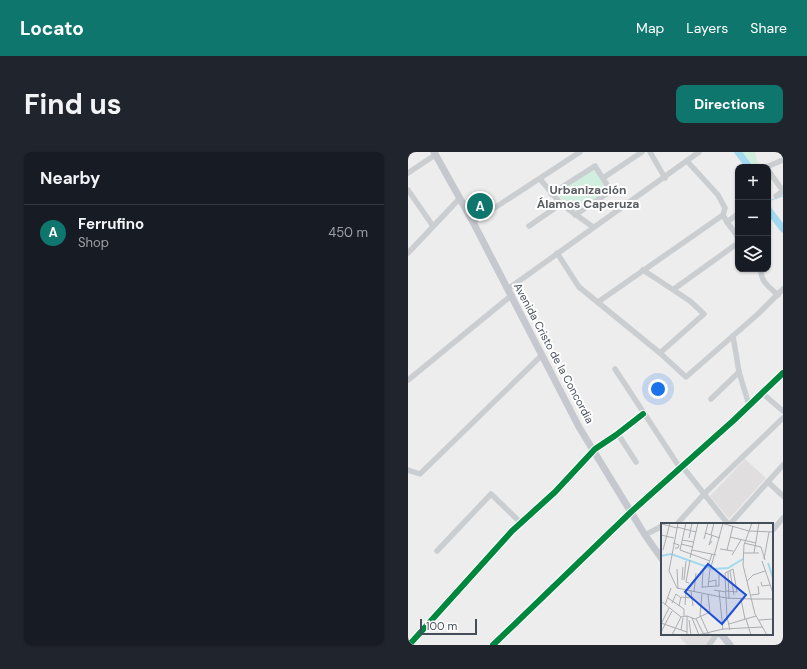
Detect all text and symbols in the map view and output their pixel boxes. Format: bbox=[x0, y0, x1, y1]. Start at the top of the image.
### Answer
text: Locato bbox=[20, 16, 84, 41]
text: Map bbox=[636, 19, 664, 37]
text: Layers bbox=[686, 19, 728, 37]
text: Share bbox=[750, 19, 787, 37]
button: Directions bbox=[676, 85, 783, 123]
text: Find us bbox=[24, 86, 122, 123]
map controls bbox=[735, 164, 771, 272]
button: + bbox=[735, 164, 771, 200]
text: Nearby bbox=[40, 167, 100, 189]
district label: Urbanización Álamos Caperuza bbox=[537, 182, 639, 212]
pin: A bbox=[467, 191, 493, 221]
button: − bbox=[735, 200, 771, 236]
text: Ferrufino bbox=[78, 214, 144, 234]
text: A bbox=[48, 224, 58, 241]
text: 450 m bbox=[328, 224, 368, 241]
text: Shop bbox=[78, 234, 109, 251]
button: layers bbox=[735, 236, 771, 272]
street label: Avenida Cristo de la Concordia bbox=[511, 280, 597, 426]
your location bbox=[648, 379, 668, 399]
inset map bbox=[661, 523, 773, 635]
scale bar bbox=[420, 617, 477, 636]
text: 100 m bbox=[426, 619, 457, 633]

